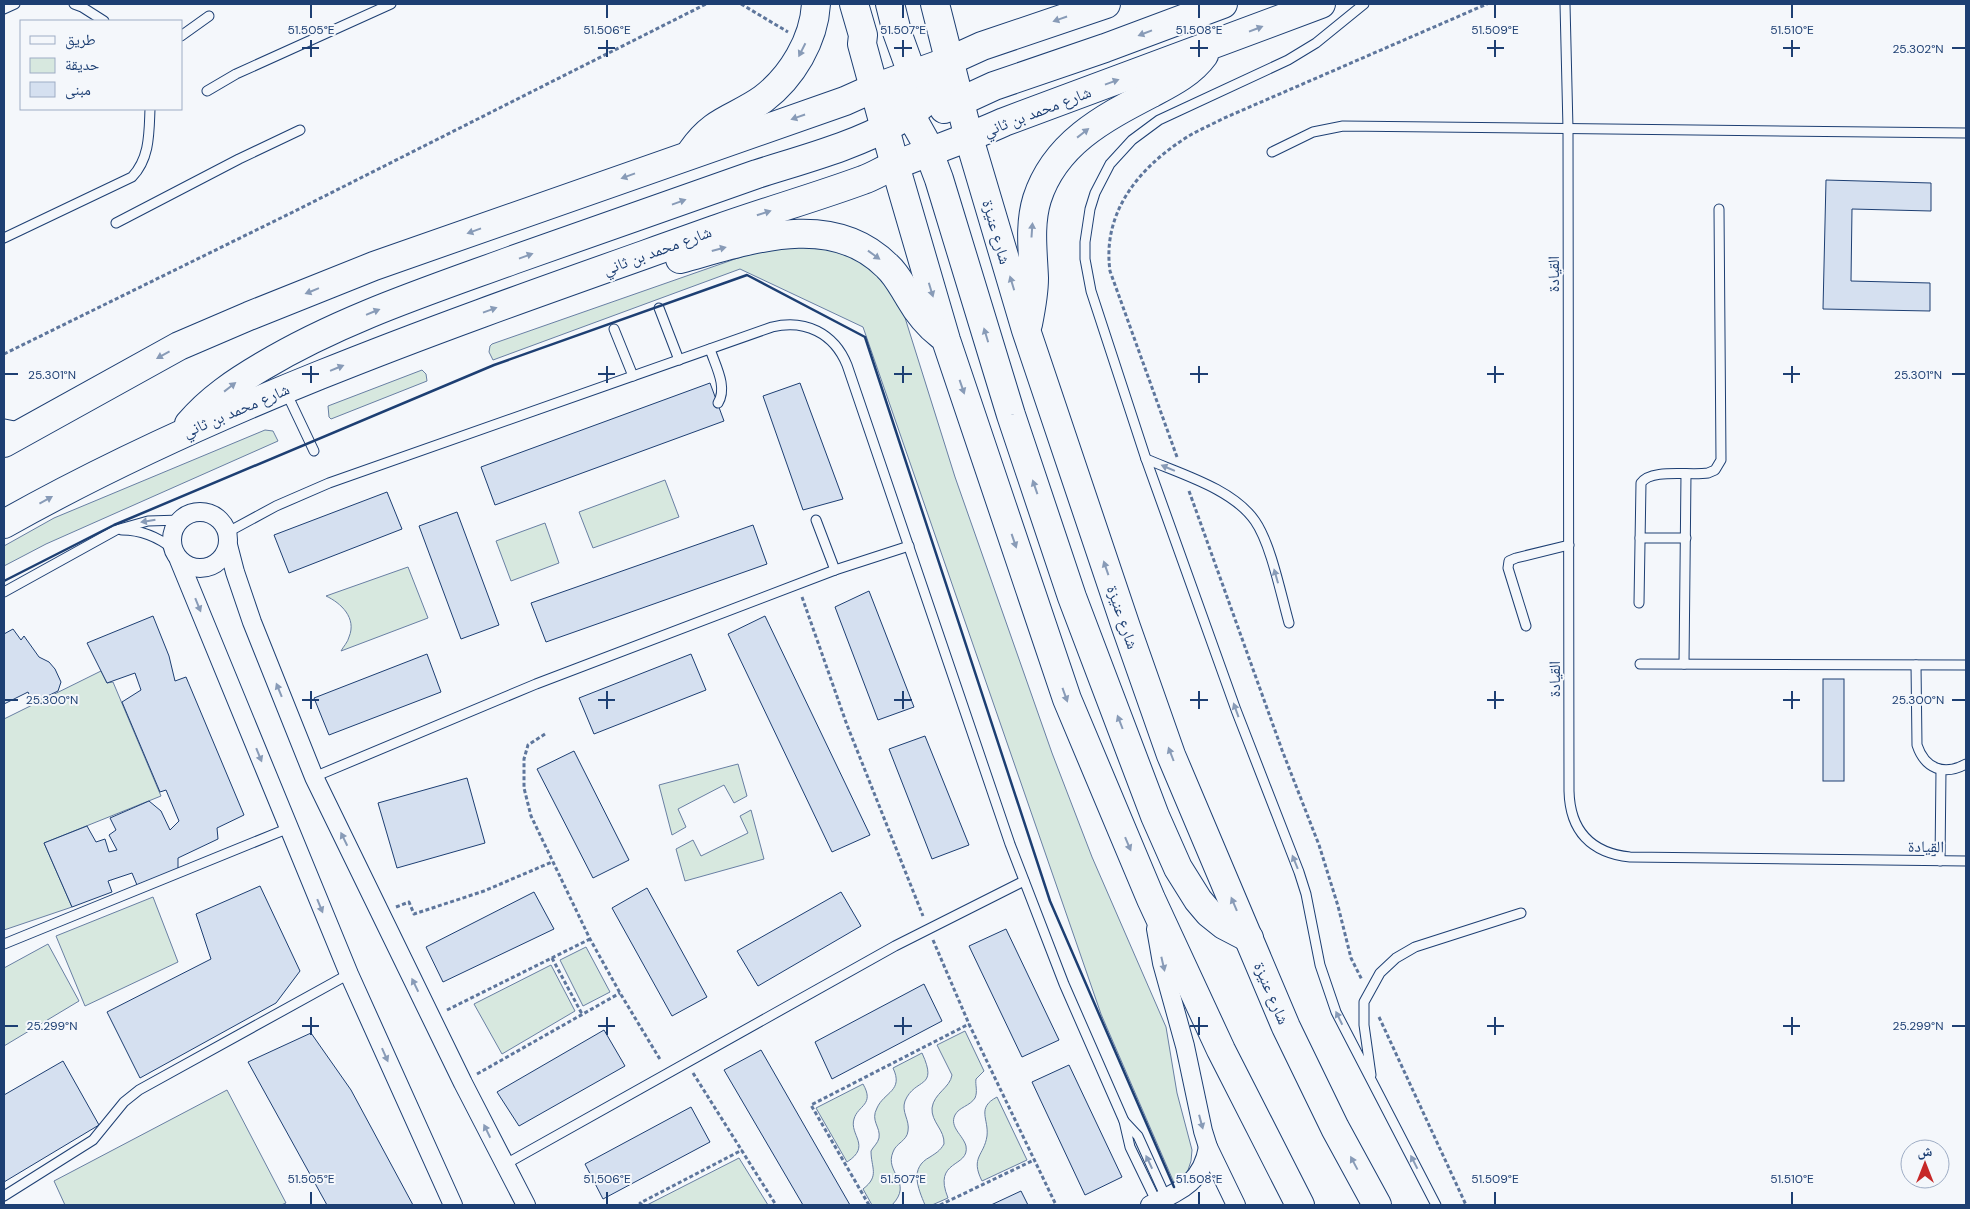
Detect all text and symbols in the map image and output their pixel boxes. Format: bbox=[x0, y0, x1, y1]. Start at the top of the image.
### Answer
one-way arrow bbox=[1052, 16, 1067, 24]
legend bbox=[20, 20, 182, 110]
text: 51.505°E bbox=[287, 22, 335, 38]
text: 51.506°E bbox=[583, 22, 631, 38]
text: 51.507°E bbox=[880, 22, 926, 38]
text: 51.508°E bbox=[1175, 22, 1223, 38]
text: 51.509°E bbox=[1471, 22, 1519, 38]
text: 51.510°E bbox=[1770, 22, 1814, 38]
one-way arrow bbox=[1248, 25, 1263, 32]
one-way arrow bbox=[1137, 29, 1152, 37]
text: طريق bbox=[65, 30, 96, 50]
text: 25.302°N bbox=[1892, 41, 1944, 57]
one-way arrow bbox=[798, 43, 806, 57]
text: حديقة bbox=[65, 55, 100, 75]
one-way arrow bbox=[1105, 78, 1120, 86]
text: مبنى bbox=[65, 80, 91, 100]
street label: شارع محمد بن ثاني bbox=[980, 81, 1095, 144]
one-way arrow bbox=[791, 114, 806, 121]
one-way arrow bbox=[1076, 128, 1089, 139]
one-way arrow bbox=[620, 173, 635, 180]
one-way arrow bbox=[672, 197, 687, 205]
street label: شارع عنيزة bbox=[977, 197, 1016, 267]
one-way arrow bbox=[756, 209, 771, 216]
street label: شارع محمد بن ثاني bbox=[600, 221, 715, 282]
one-way arrow bbox=[1029, 221, 1037, 237]
one-way arrow bbox=[467, 228, 482, 235]
one-way arrow bbox=[711, 245, 726, 253]
one-way arrow bbox=[867, 250, 881, 260]
one-way arrow bbox=[519, 252, 534, 260]
street label: القيادة bbox=[1543, 256, 1564, 292]
one-way arrow bbox=[1008, 276, 1016, 291]
one-way arrow bbox=[928, 282, 936, 297]
one-way arrow bbox=[304, 287, 319, 295]
one-way arrow bbox=[482, 306, 497, 313]
one-way arrow bbox=[366, 308, 381, 316]
one-way arrow bbox=[982, 328, 989, 343]
one-way arrow bbox=[155, 351, 170, 359]
one-way arrow bbox=[330, 363, 345, 371]
text: 25.301°N bbox=[28, 367, 76, 383]
text: 25.301°N bbox=[1894, 367, 1942, 383]
street label: شارع محمد بن ثاني bbox=[180, 379, 294, 444]
one-way arrow bbox=[959, 379, 966, 394]
one-way arrow bbox=[223, 382, 237, 392]
one-way arrow bbox=[1161, 464, 1175, 472]
one-way arrow bbox=[1031, 479, 1039, 494]
one-way arrow bbox=[39, 496, 54, 504]
one-way arrow bbox=[140, 518, 156, 526]
one-way arrow bbox=[1010, 533, 1018, 548]
one-way arrow bbox=[1102, 560, 1110, 575]
one-way arrow bbox=[1271, 569, 1279, 584]
street label: شارع عنيزة bbox=[1102, 582, 1143, 652]
one-way arrow bbox=[194, 598, 202, 612]
street label: القيادة bbox=[1544, 661, 1565, 697]
one-way arrow bbox=[275, 683, 283, 697]
one-way arrow bbox=[1062, 687, 1070, 702]
text: 25.300°N bbox=[26, 692, 78, 708]
text: 25.300°N bbox=[1892, 692, 1944, 708]
one-way arrow bbox=[1232, 703, 1239, 718]
one-way arrow bbox=[1115, 715, 1123, 729]
one-way arrow bbox=[1167, 747, 1175, 761]
one-way arrow bbox=[255, 748, 263, 763]
one-way arrow bbox=[340, 832, 348, 846]
street label: القيادة bbox=[1908, 836, 1944, 857]
one-way arrow bbox=[1125, 837, 1133, 851]
one-way arrow bbox=[1290, 855, 1298, 869]
one-way arrow bbox=[1230, 897, 1238, 911]
one-way arrow bbox=[317, 899, 325, 913]
one-way arrow bbox=[1159, 956, 1167, 971]
street label: شارع عنيزة bbox=[1249, 959, 1294, 1028]
one-way arrow bbox=[411, 978, 419, 992]
one-way arrow bbox=[1335, 1011, 1343, 1025]
text: 25.299°N bbox=[27, 1018, 77, 1034]
text: 25.299°N bbox=[1893, 1018, 1943, 1034]
one-way arrow bbox=[381, 1048, 389, 1062]
one-way arrow bbox=[1197, 1114, 1205, 1129]
one-way arrow bbox=[483, 1124, 491, 1138]
north arrow bbox=[1900, 1139, 1950, 1189]
text: ش bbox=[1918, 1142, 1933, 1160]
one-way arrow bbox=[1145, 1155, 1153, 1169]
one-way arrow bbox=[1350, 1155, 1358, 1170]
one-way arrow bbox=[1410, 1155, 1418, 1169]
text: 51.505°E bbox=[287, 1171, 335, 1187]
text: 51.506°E bbox=[583, 1171, 631, 1187]
text: 51.507°E bbox=[880, 1171, 926, 1187]
text: 51.508°E bbox=[1175, 1171, 1223, 1187]
text: 51.509°E bbox=[1471, 1171, 1519, 1187]
text: 51.510°E bbox=[1770, 1171, 1814, 1187]

